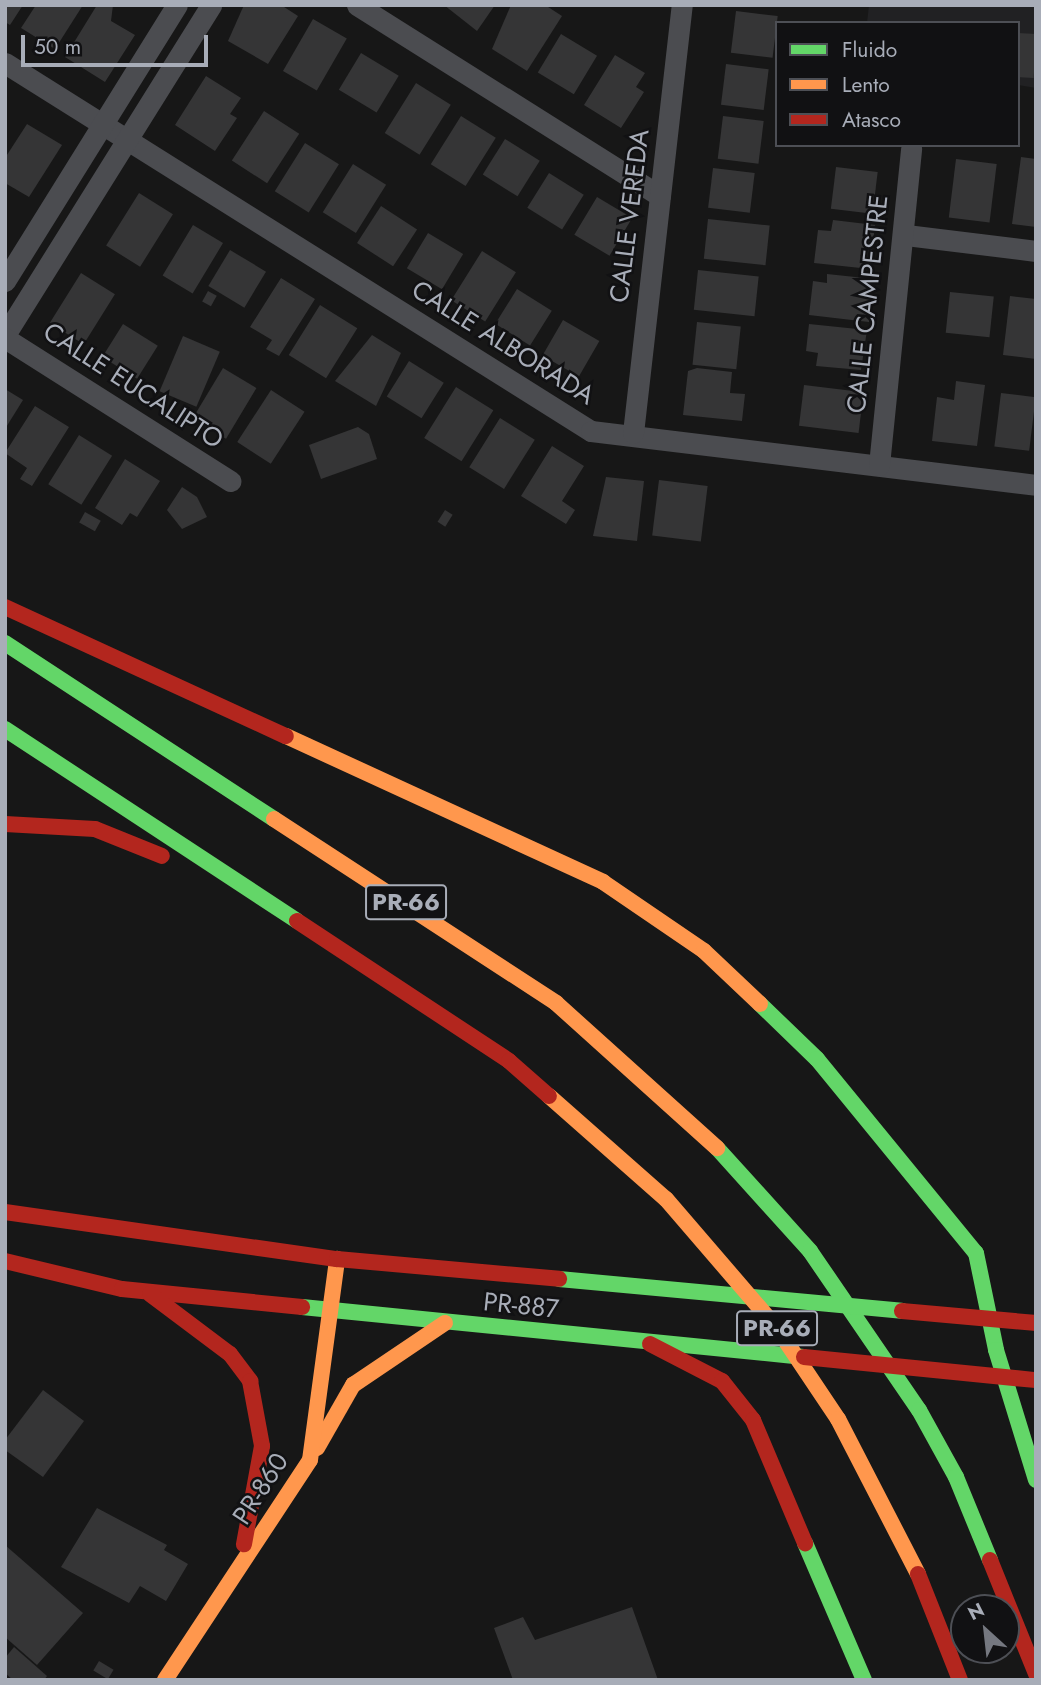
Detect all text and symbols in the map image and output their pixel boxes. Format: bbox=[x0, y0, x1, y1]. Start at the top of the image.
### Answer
scale bar bbox=[24, 21, 212, 65]
legend bbox=[775, 21, 1020, 147]
text: 50 m bbox=[34, 32, 81, 62]
text: Fluido bbox=[842, 35, 897, 65]
text: Lento bbox=[842, 70, 890, 100]
text: Atasco bbox=[842, 105, 901, 135]
street label: CALLE VEREDA bbox=[604, 128, 656, 304]
street label: CALLE CAMPESTRE bbox=[841, 193, 895, 415]
street label: CALLE ALBORADA bbox=[406, 274, 600, 412]
street label: CALLE EUCALIPTO bbox=[37, 316, 229, 456]
road number: PR-66 bbox=[364, 882, 448, 922]
street label: PR-887 bbox=[482, 1287, 560, 1325]
road number: PR-66 bbox=[735, 1308, 819, 1348]
street label: PR-860 bbox=[226, 1447, 296, 1531]
north arrow bbox=[950, 1594, 1020, 1664]
text: N bbox=[963, 1596, 989, 1627]

